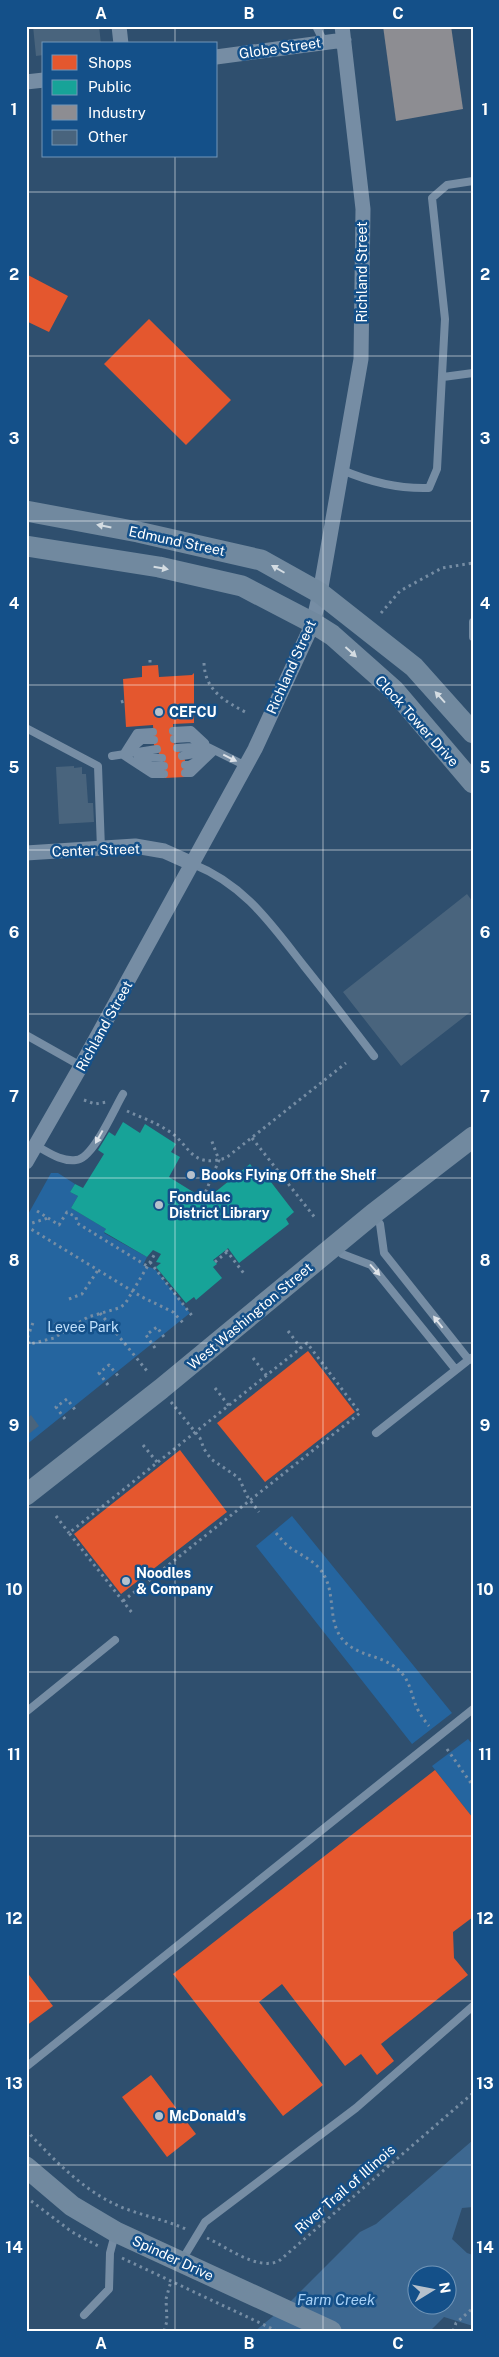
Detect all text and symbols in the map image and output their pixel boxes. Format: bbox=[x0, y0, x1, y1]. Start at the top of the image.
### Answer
text: A bbox=[95, 4, 107, 23]
text: B bbox=[244, 4, 255, 23]
text: C bbox=[392, 4, 404, 23]
street label: Globe Street bbox=[238, 34, 322, 62]
legend bbox=[42, 42, 218, 158]
text: Shops bbox=[88, 54, 132, 71]
text: Public bbox=[88, 78, 132, 95]
text: 1 bbox=[11, 100, 17, 119]
text: 1 bbox=[482, 100, 488, 119]
text: Industry bbox=[88, 104, 146, 121]
text: Other bbox=[88, 128, 128, 145]
street label: Richland Street bbox=[354, 221, 370, 323]
text: 2 bbox=[9, 265, 19, 284]
text: 2 bbox=[480, 265, 490, 284]
text: 3 bbox=[9, 429, 19, 448]
text: 3 bbox=[480, 429, 490, 448]
one-way arrow bbox=[96, 522, 111, 530]
street label: Edmund Street bbox=[127, 523, 227, 559]
one-way arrow bbox=[153, 564, 169, 572]
one-way arrow bbox=[271, 565, 284, 574]
text: 4 bbox=[9, 594, 20, 613]
text: 4 bbox=[480, 594, 491, 613]
street label: Richland Street bbox=[263, 618, 319, 716]
one-way arrow bbox=[345, 646, 357, 658]
street label: Clock Tower Drive bbox=[372, 672, 462, 770]
one-way arrow bbox=[435, 690, 446, 703]
place label: CEFCU bbox=[169, 704, 217, 720]
marker: CEFCU bbox=[153, 706, 165, 718]
one-way arrow bbox=[223, 754, 237, 762]
text: 5 bbox=[9, 758, 20, 777]
text: 5 bbox=[480, 758, 491, 777]
street label: Center Street bbox=[52, 840, 140, 860]
text: 6 bbox=[9, 923, 19, 942]
text: 6 bbox=[480, 923, 490, 942]
street label: Richland Street bbox=[73, 978, 135, 1074]
text: 7 bbox=[9, 1087, 19, 1106]
text: 7 bbox=[480, 1087, 490, 1106]
one-way arrow bbox=[95, 1129, 103, 1144]
place label: Books Flying Off the Shelf bbox=[201, 1167, 376, 1183]
marker: Books Flying Off the Shelf bbox=[185, 1169, 197, 1181]
place label: Fondulac District Library bbox=[169, 1189, 270, 1221]
marker: Fondulac District Library bbox=[153, 1199, 165, 1211]
text: 8 bbox=[9, 1251, 20, 1270]
text: 8 bbox=[480, 1251, 491, 1270]
street label: West Washington Street bbox=[185, 1259, 315, 1373]
one-way arrow bbox=[369, 1264, 381, 1276]
one-way arrow bbox=[433, 1316, 444, 1329]
park label: Levee Park bbox=[47, 1319, 119, 1335]
text: 9 bbox=[9, 1416, 19, 1435]
text: 9 bbox=[480, 1416, 490, 1435]
place label: Noodles & Company bbox=[136, 1565, 213, 1597]
marker: Noodles & Company bbox=[120, 1575, 132, 1587]
text: 10 bbox=[5, 1580, 23, 1599]
text: 10 bbox=[476, 1580, 494, 1599]
text: 11 bbox=[7, 1745, 21, 1764]
text: 11 bbox=[478, 1745, 492, 1764]
text: 12 bbox=[5, 1909, 23, 1928]
text: 12 bbox=[476, 1909, 494, 1928]
text: 13 bbox=[5, 2074, 23, 2093]
text: 13 bbox=[476, 2074, 494, 2093]
place label: McDonald's bbox=[169, 2108, 246, 2124]
marker: McDonald's bbox=[153, 2110, 165, 2122]
street label: River Trail of Illinois bbox=[292, 2141, 398, 2237]
street label: Spinder Drive bbox=[130, 2232, 216, 2284]
text: 14 bbox=[5, 2238, 23, 2257]
text: 14 bbox=[476, 2238, 494, 2257]
north arrow bbox=[406, 2264, 456, 2314]
text: N bbox=[436, 2281, 454, 2295]
water label: Farm Creek bbox=[297, 2291, 376, 2308]
text: A bbox=[95, 2334, 107, 2353]
text: B bbox=[244, 2334, 255, 2353]
text: C bbox=[392, 2334, 404, 2353]

